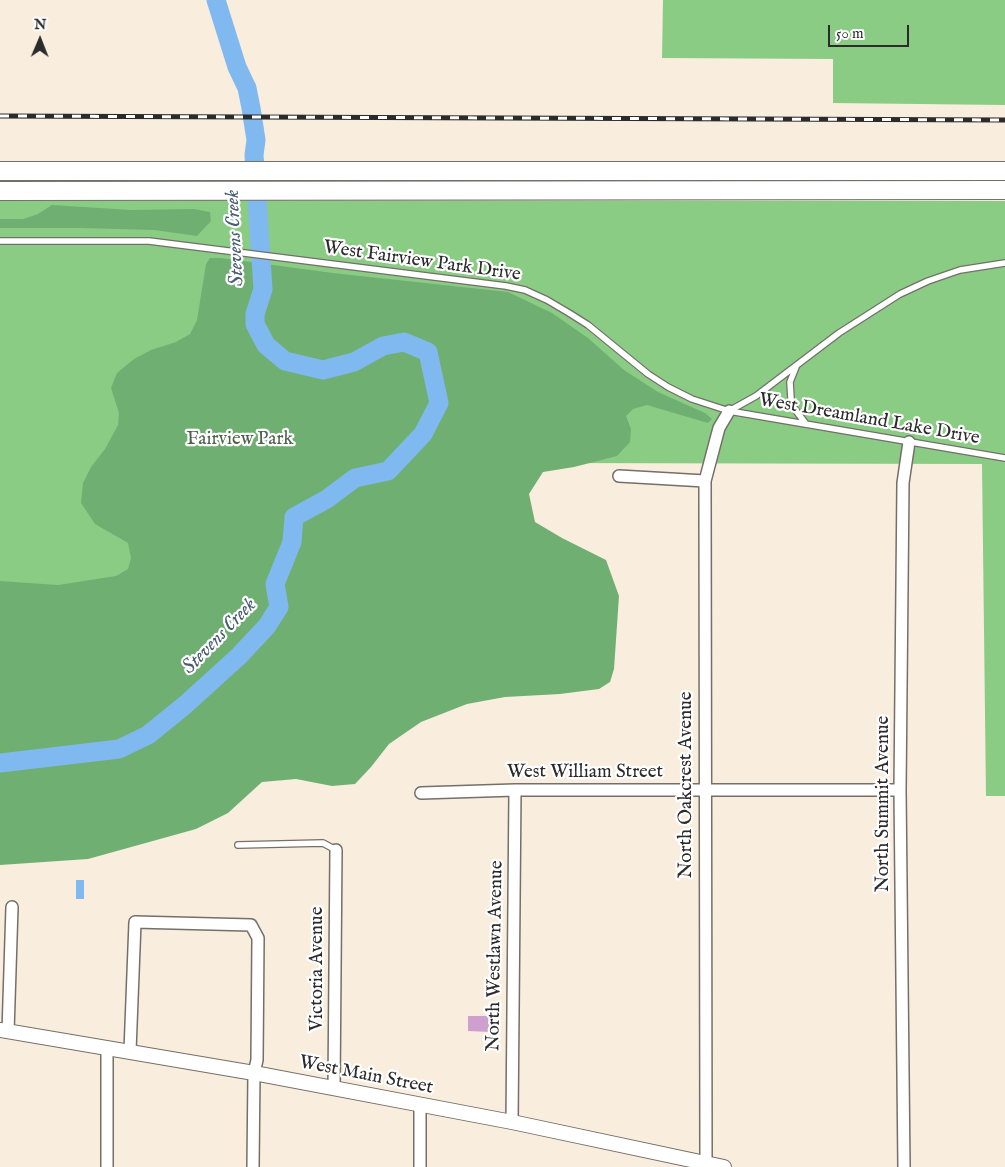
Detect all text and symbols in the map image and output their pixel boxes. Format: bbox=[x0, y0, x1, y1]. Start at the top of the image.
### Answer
north arrow bbox=[15, 15, 65, 65]
scale bar bbox=[830, 15, 911, 47]
text: N bbox=[34, 16, 46, 34]
text: 50 m bbox=[836, 24, 864, 43]
water label: Stevens Creek bbox=[221, 189, 251, 287]
street label: West Fairview Park Drive bbox=[322, 237, 522, 287]
street label: West Dreamland Lake Drive bbox=[757, 389, 981, 451]
park label: Fairview Park bbox=[187, 429, 293, 451]
water label: Stevens Creek bbox=[178, 594, 262, 680]
street label: North Oakcrest Avenue bbox=[676, 691, 698, 879]
street label: North Summit Avenue bbox=[873, 716, 895, 892]
street label: West William Street bbox=[507, 762, 663, 784]
street label: North Westlawn Avenue bbox=[483, 860, 509, 1052]
street label: Victoria Avenue bbox=[307, 907, 329, 1031]
street label: West Main Street bbox=[297, 1052, 435, 1100]

